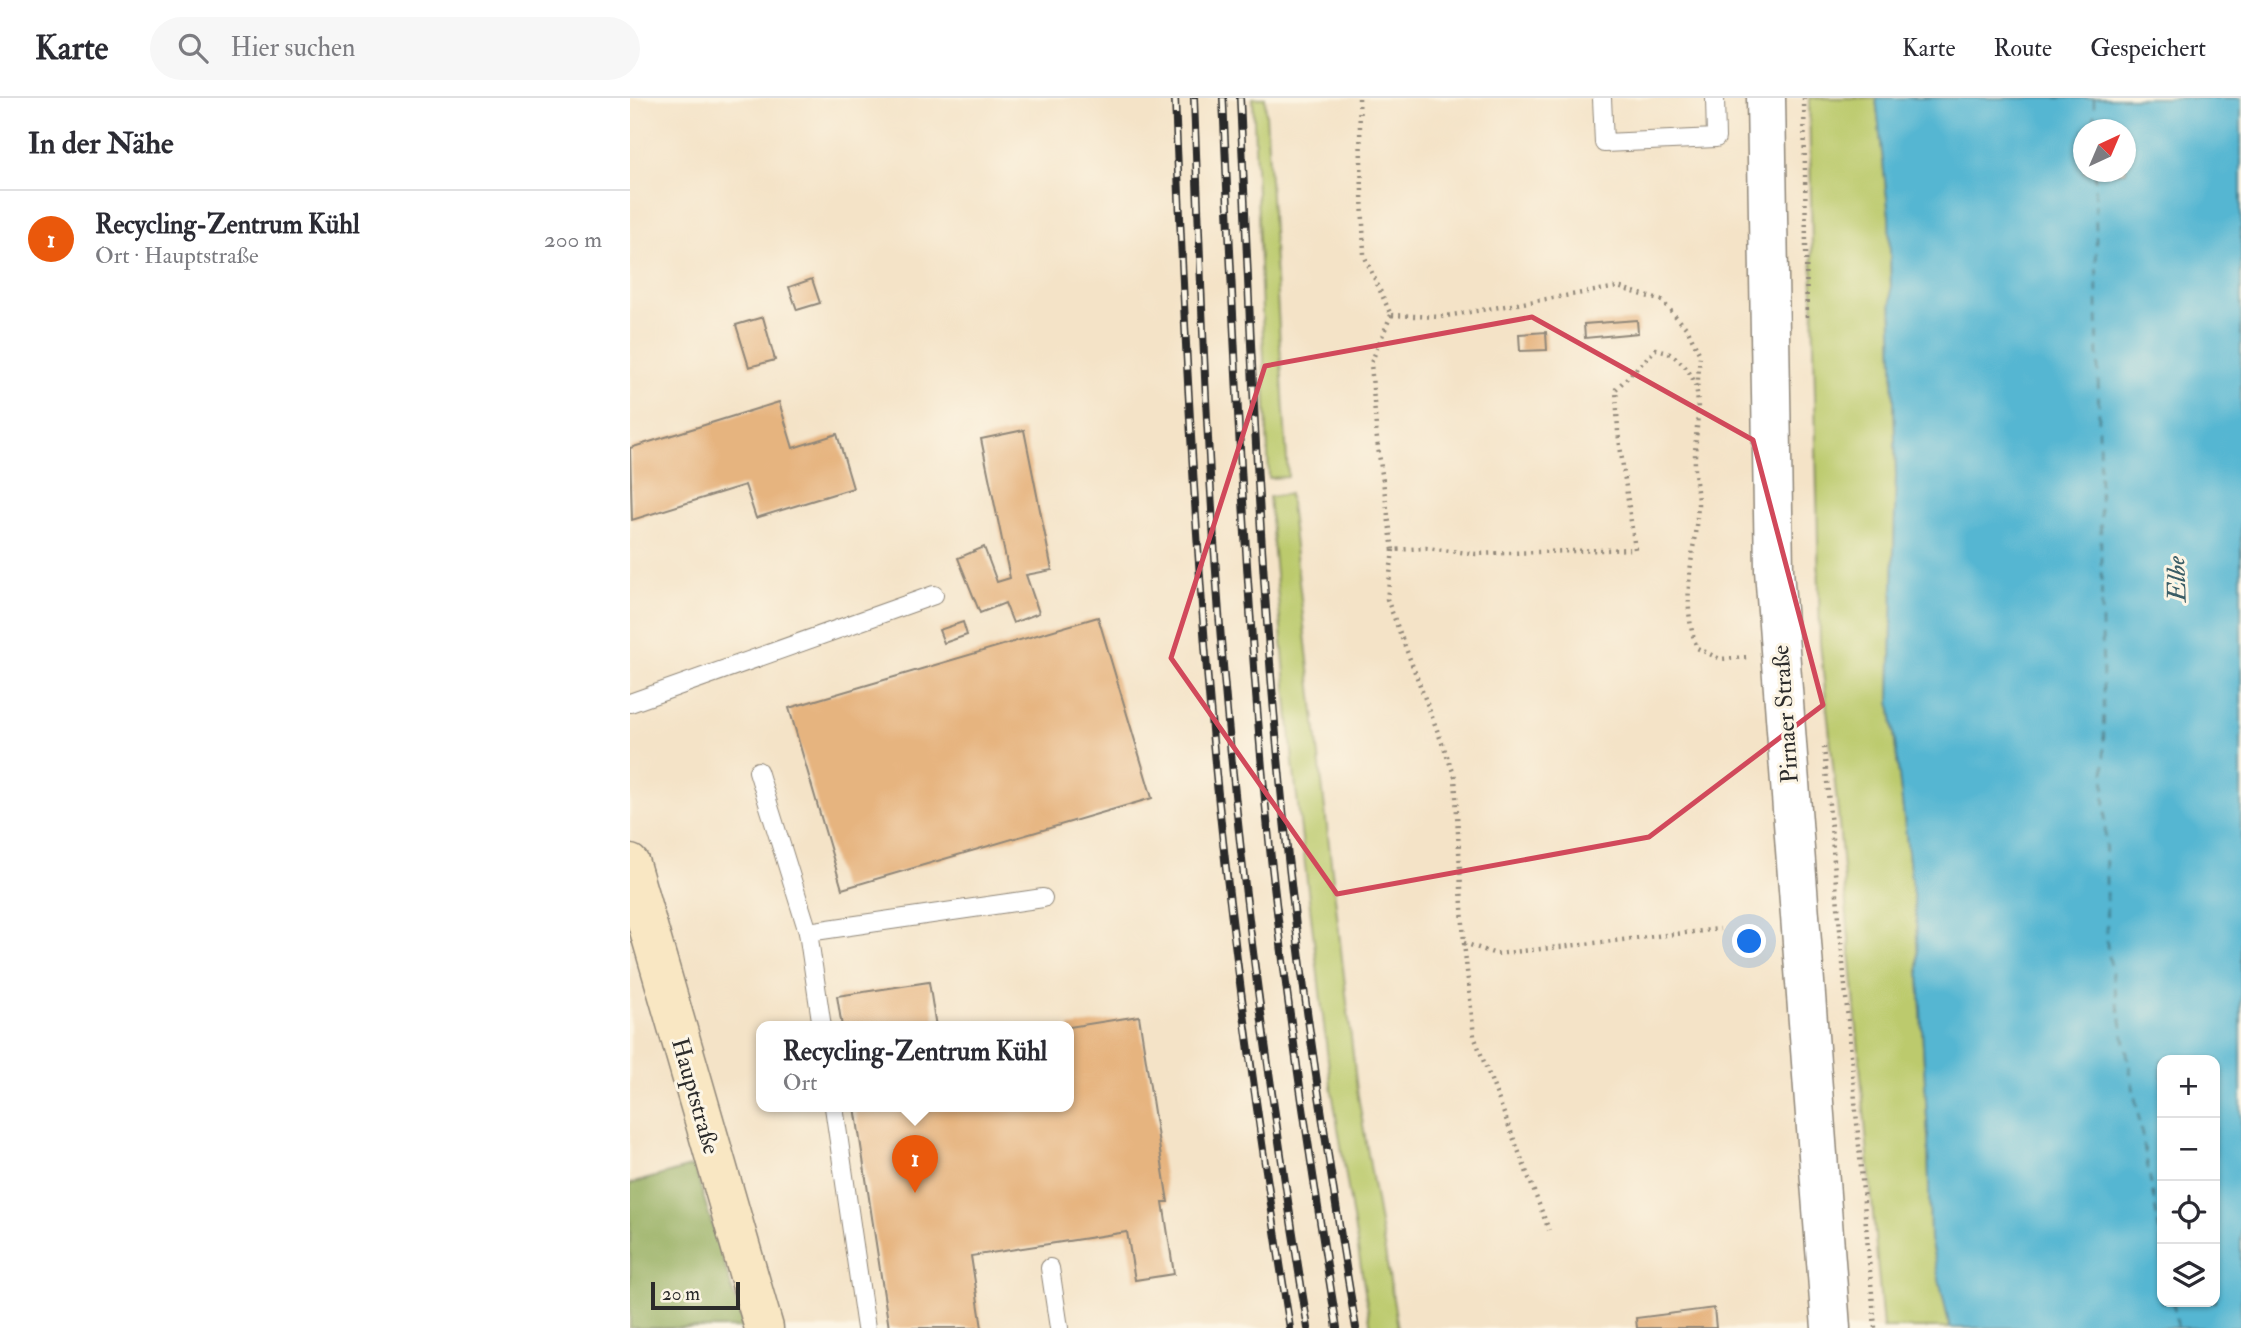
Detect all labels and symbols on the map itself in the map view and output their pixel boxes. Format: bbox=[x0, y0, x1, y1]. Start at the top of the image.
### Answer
north arrow bbox=[2073, 119, 2136, 182]
water label: Elbe bbox=[2160, 555, 2194, 604]
street label: Pirnaer Straße bbox=[1765, 644, 1806, 784]
your location bbox=[1732, 924, 1766, 958]
street label: Hauptstraße bbox=[664, 1034, 727, 1158]
pin: 1 bbox=[892, 1135, 938, 1193]
scale bar bbox=[651, 1279, 740, 1311]

